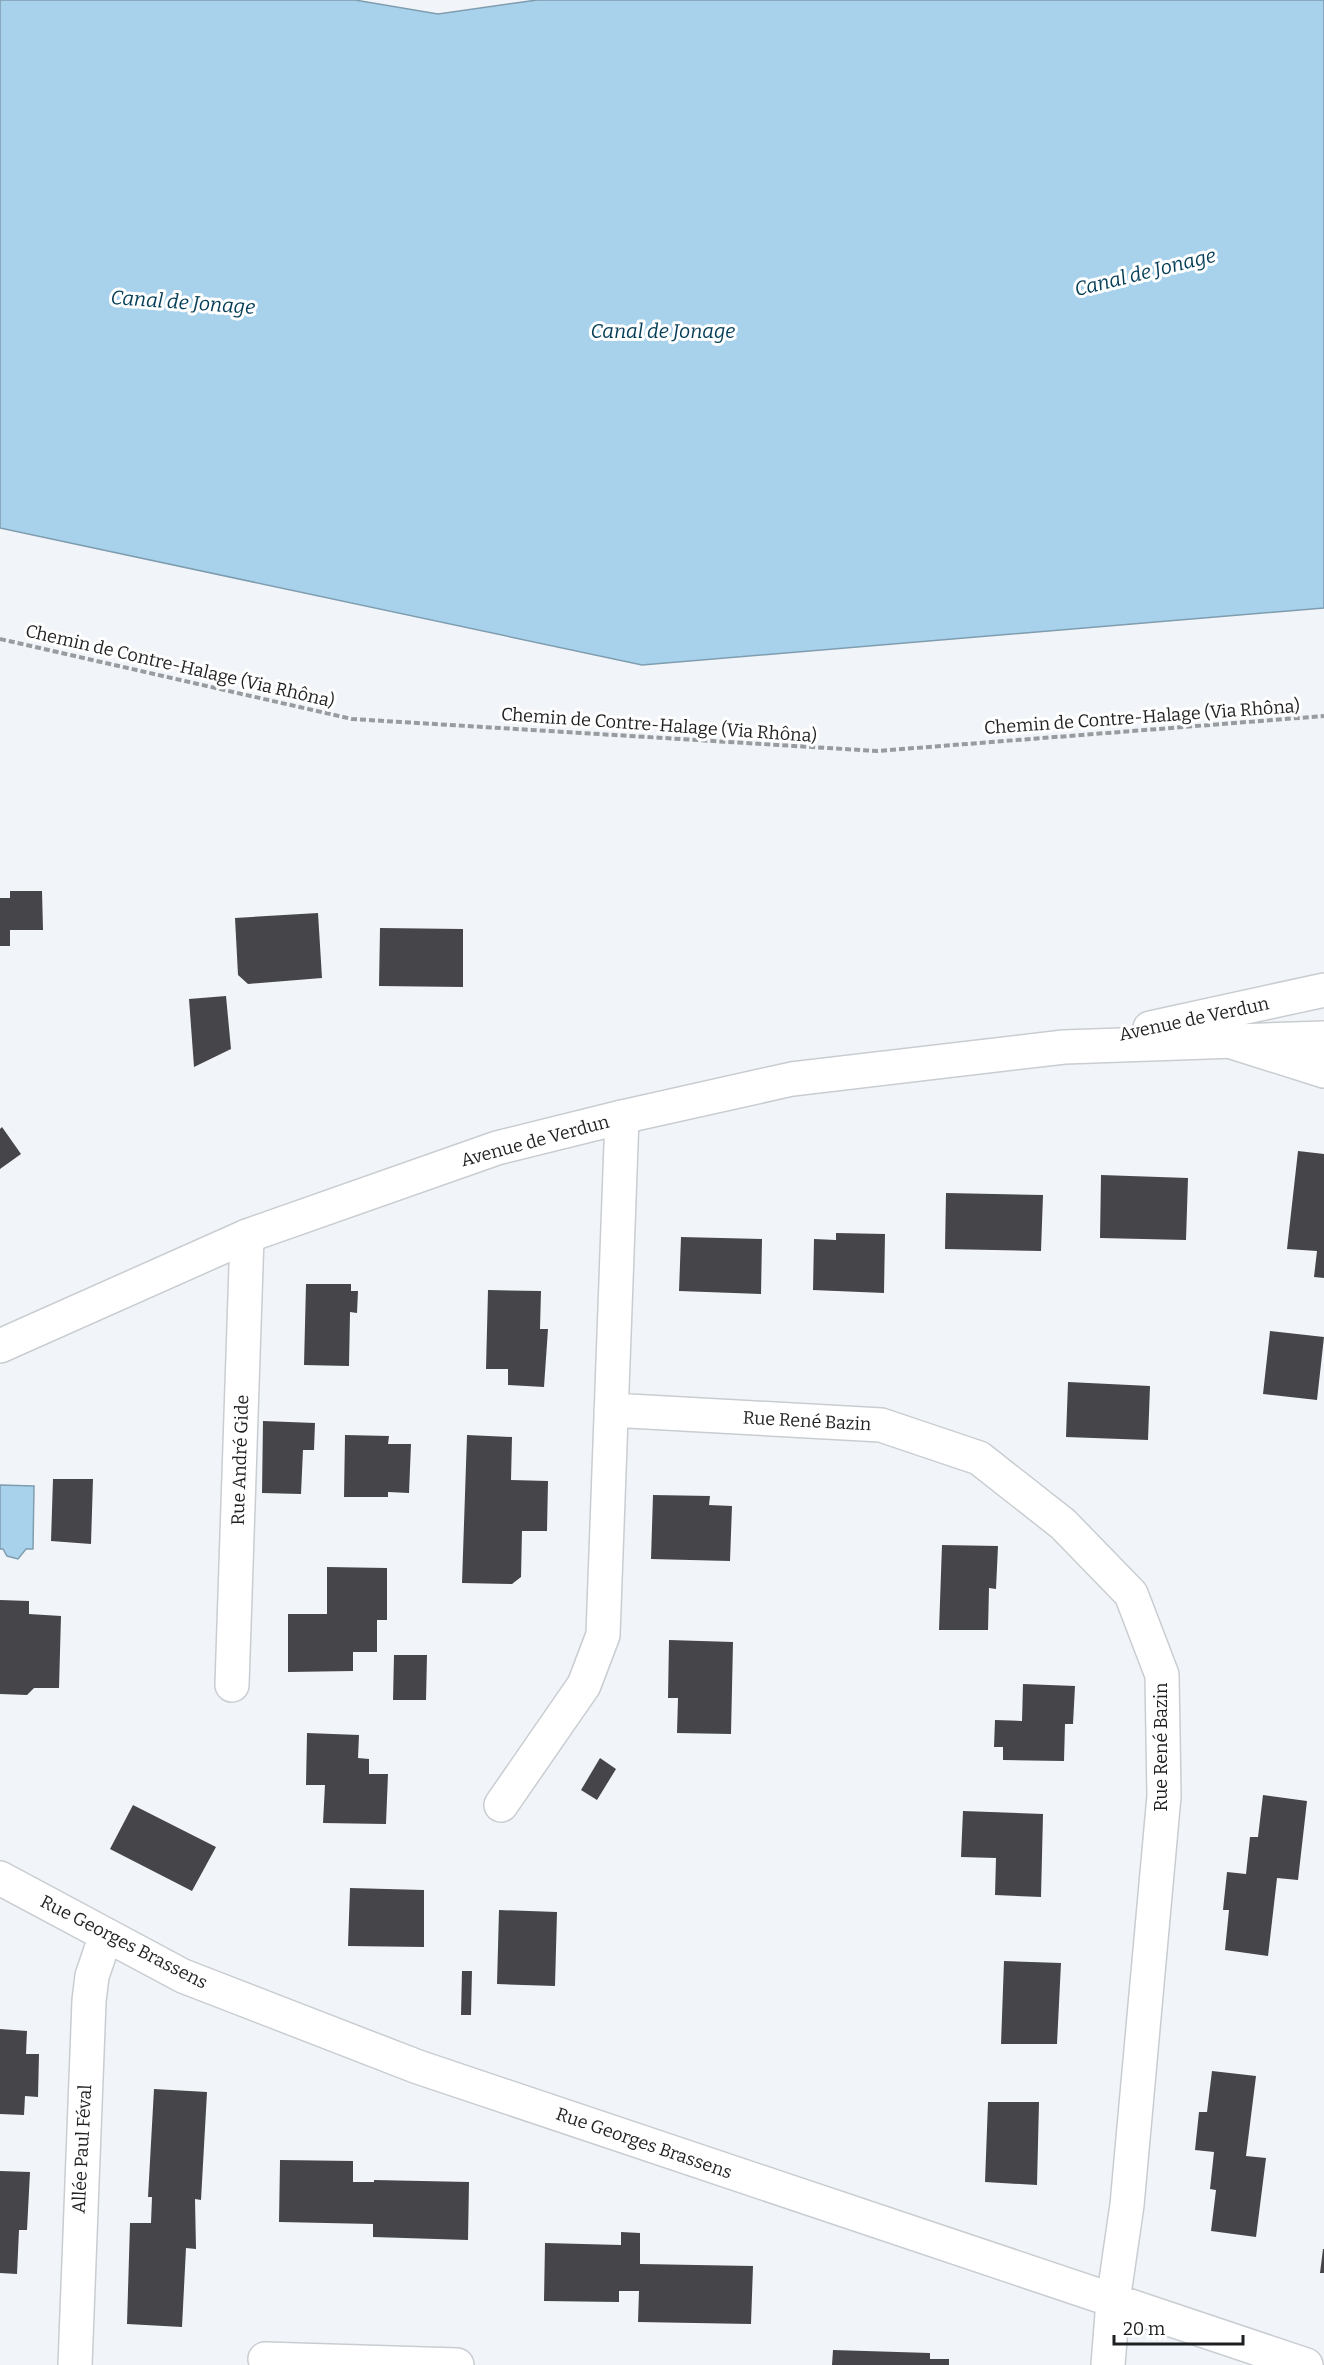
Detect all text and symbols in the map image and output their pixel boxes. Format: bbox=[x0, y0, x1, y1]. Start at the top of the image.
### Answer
water label: Canal de Jonage bbox=[1072, 243, 1218, 301]
water label: Canal de Jonage bbox=[110, 285, 256, 319]
water label: Canal de Jonage bbox=[591, 319, 735, 343]
street label: Chemin de Contre-Halage (Via Rhôna) bbox=[23, 620, 337, 712]
street label: Chemin de Contre-Halage (Via Rhôna) bbox=[983, 695, 1301, 739]
street label: Chemin de Contre-Halage (Via Rhôna) bbox=[500, 703, 818, 747]
street label: Avenue de Verdun bbox=[1117, 992, 1272, 1046]
street label: Avenue de Verdun bbox=[458, 1110, 612, 1171]
street label: Rue André Gide bbox=[227, 1394, 253, 1526]
street label: Rue René Bazin bbox=[742, 1407, 872, 1435]
street label: Rue René Bazin bbox=[1150, 1682, 1172, 1811]
street label: Rue Georges Brassens bbox=[37, 1890, 211, 1994]
street label: Allée Paul Féval bbox=[68, 2084, 96, 2214]
street label: Rue Georges Brassens bbox=[553, 2103, 735, 2183]
scale bar bbox=[1114, 2308, 1243, 2346]
text: 20 m bbox=[1123, 2318, 1165, 2340]

